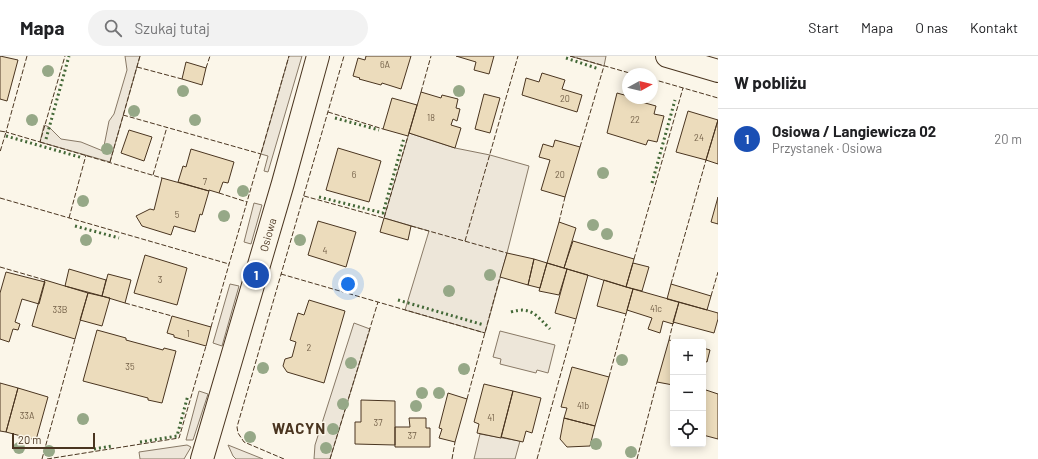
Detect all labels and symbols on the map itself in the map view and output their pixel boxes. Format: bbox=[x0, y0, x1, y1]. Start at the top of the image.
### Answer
house number: 6A bbox=[380, 59, 391, 70]
north arrow bbox=[622, 68, 658, 104]
house number: 20 bbox=[560, 93, 570, 104]
house number: 18 bbox=[427, 112, 435, 123]
house number: 22 bbox=[630, 114, 640, 125]
house number: 24 bbox=[694, 132, 704, 143]
house number: 6 bbox=[352, 169, 357, 180]
house number: 20 bbox=[555, 169, 565, 180]
house number: 7 bbox=[203, 176, 208, 187]
house number: 5 bbox=[175, 209, 180, 220]
street label: Osiowa bbox=[257, 217, 278, 253]
house number: 4 bbox=[323, 245, 328, 256]
pin: 1 bbox=[243, 260, 269, 290]
house number: 3 bbox=[158, 274, 163, 285]
your location bbox=[338, 274, 358, 294]
house number: 41c bbox=[650, 303, 662, 314]
house number: 33B bbox=[53, 304, 67, 315]
house number: 1 bbox=[186, 328, 190, 339]
house number: 2 bbox=[307, 342, 312, 353]
house number: 35 bbox=[125, 361, 135, 372]
house number: 41b bbox=[577, 400, 589, 411]
house number: 33A bbox=[20, 410, 35, 421]
house number: 41 bbox=[487, 412, 495, 423]
house number: 37 bbox=[374, 417, 383, 428]
district label: WACYN bbox=[272, 419, 326, 437]
house number: 37 bbox=[408, 430, 417, 441]
scale bar bbox=[12, 431, 95, 450]

